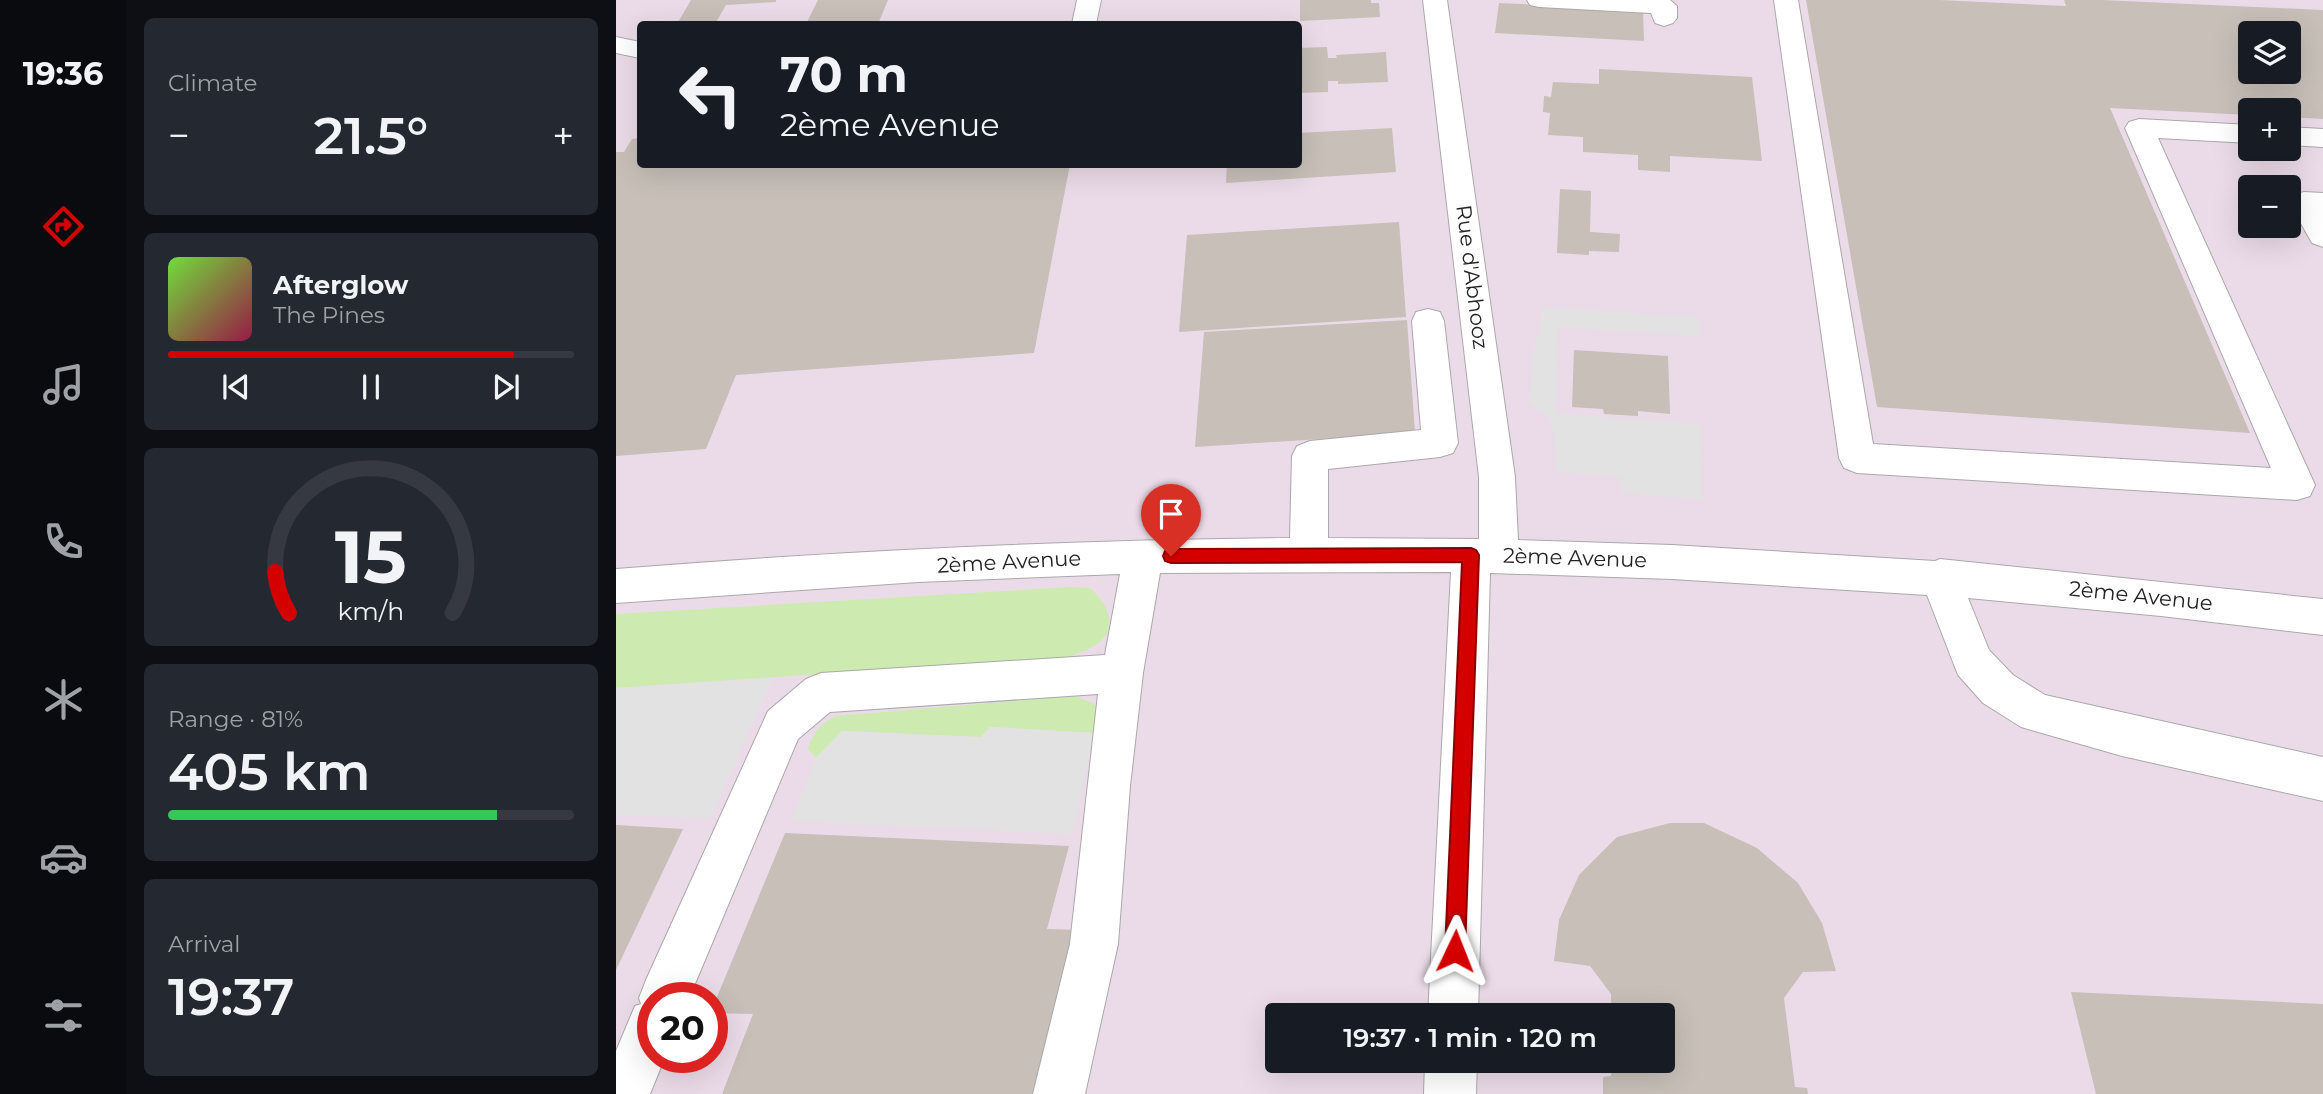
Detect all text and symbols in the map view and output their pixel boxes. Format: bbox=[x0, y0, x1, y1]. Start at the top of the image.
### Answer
map controls bbox=[2238, 21, 2301, 238]
button: layers bbox=[2238, 21, 2301, 84]
text: 70 m bbox=[780, 45, 908, 104]
icon: left bbox=[665, 49, 756, 140]
text: 19:36 bbox=[23, 54, 103, 93]
text: Climate bbox=[168, 69, 257, 97]
button: + bbox=[2238, 98, 2301, 161]
text: 21.5° bbox=[314, 104, 428, 167]
text: 2ème Avenue bbox=[780, 105, 1000, 144]
text: − bbox=[168, 112, 190, 159]
text: + bbox=[552, 112, 574, 159]
button: − bbox=[2238, 175, 2301, 238]
icon: directions bbox=[39, 202, 88, 251]
street label: Rue d'Abhooz bbox=[1451, 203, 1494, 351]
text: Afterglow bbox=[273, 269, 408, 301]
text: The Pines bbox=[273, 301, 385, 329]
icon: music bbox=[39, 360, 88, 409]
icon: previous bbox=[217, 368, 255, 406]
icon: pause bbox=[352, 368, 390, 406]
icon: next bbox=[487, 368, 525, 406]
pin bbox=[1141, 484, 1201, 556]
icon: arrive bbox=[1152, 495, 1190, 533]
text: 15 bbox=[335, 513, 407, 601]
icon: phone bbox=[39, 517, 88, 566]
street label: 2ème Avenue bbox=[1503, 542, 1647, 573]
street label: 2ème Avenue bbox=[936, 545, 1082, 578]
street label: 2ème Avenue bbox=[2068, 576, 2214, 615]
text: km/h bbox=[338, 596, 404, 626]
icon: climate bbox=[39, 675, 88, 724]
text: Range · 81% bbox=[168, 705, 303, 733]
text: 405 km bbox=[168, 740, 371, 803]
icon: car bbox=[39, 833, 88, 882]
position arrow bbox=[1418, 914, 1492, 988]
text: Arrival bbox=[168, 930, 241, 958]
text: 19:37 bbox=[168, 965, 294, 1028]
speed limit sign: 20 bbox=[637, 982, 728, 1073]
icon: filters bbox=[39, 991, 88, 1040]
text: 19:37 · 1 min · 120 m bbox=[1343, 1022, 1597, 1054]

